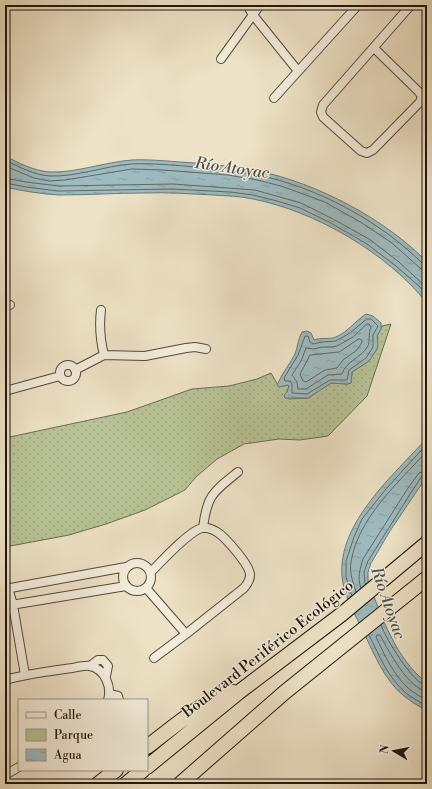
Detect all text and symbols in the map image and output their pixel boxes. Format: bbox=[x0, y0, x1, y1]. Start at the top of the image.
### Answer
water label: Río Atoyac bbox=[192, 153, 271, 183]
water label: Río Atoyac bbox=[366, 563, 410, 642]
street label: Boulevard Periférico Ecológico bbox=[178, 576, 358, 723]
legend bbox=[18, 699, 148, 771]
text: Calle bbox=[54, 708, 81, 723]
text: Parque bbox=[54, 728, 93, 743]
north arrow bbox=[374, 731, 414, 771]
text: N bbox=[377, 744, 393, 755]
text: Agua bbox=[53, 748, 83, 763]

